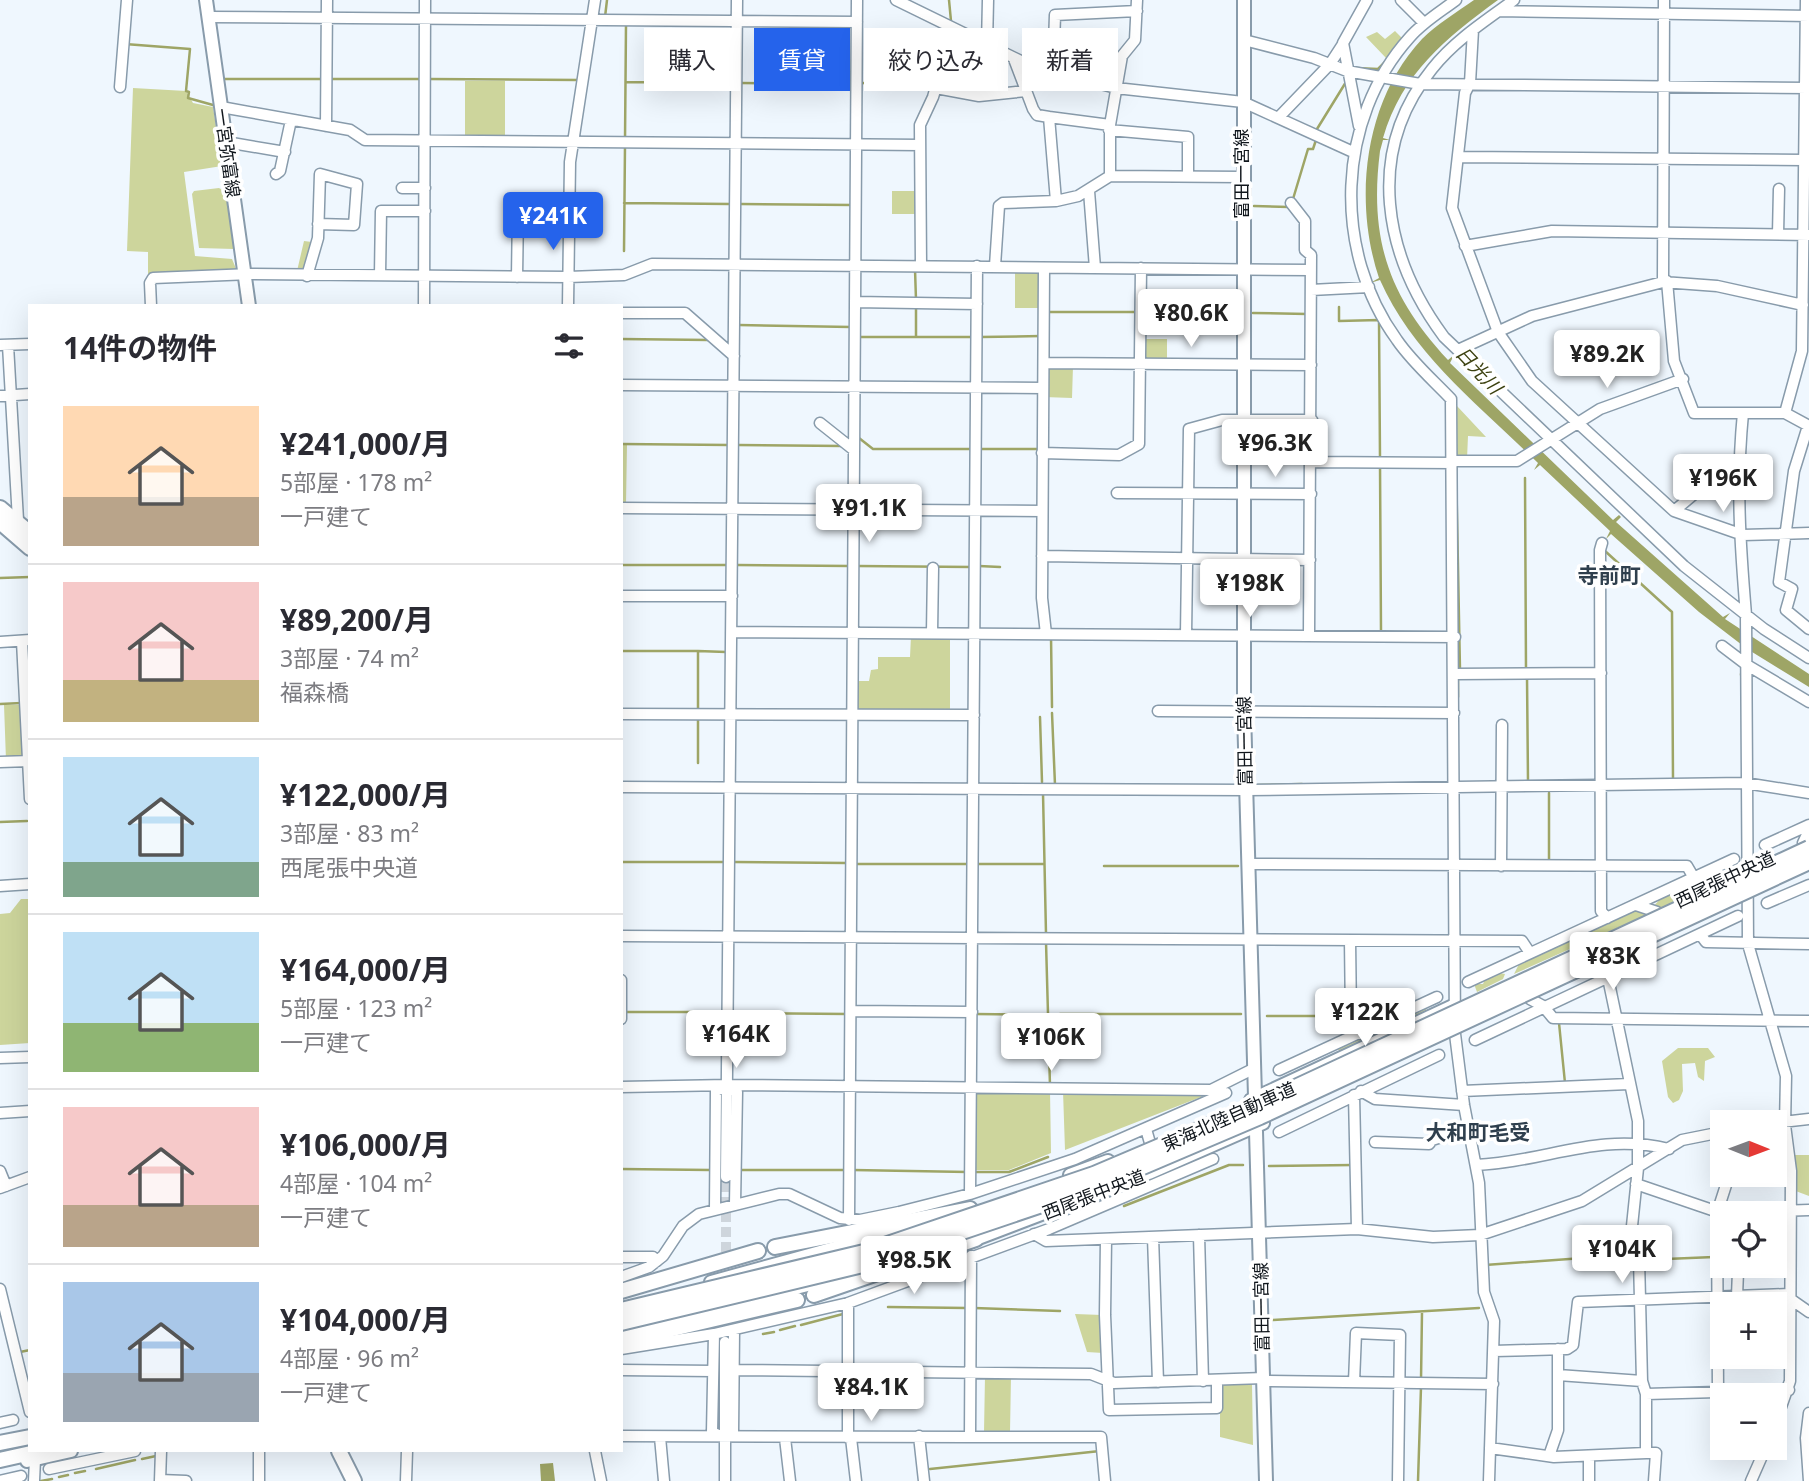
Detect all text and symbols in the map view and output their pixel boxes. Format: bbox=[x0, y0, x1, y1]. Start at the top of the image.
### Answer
chip: 購入 bbox=[644, 28, 740, 91]
chip: 賃貸 bbox=[754, 28, 850, 91]
chip: 絞り込み bbox=[864, 28, 1008, 91]
chip: 新着 bbox=[1022, 28, 1118, 91]
street label: 一宮弥富線 bbox=[210, 107, 246, 199]
street label: 富田一宮線 bbox=[1229, 129, 1253, 219]
pin: ¥241K bbox=[504, 192, 602, 252]
text: ¥241K bbox=[519, 199, 587, 231]
pin: ¥80.6K bbox=[1134, 290, 1248, 349]
text: ¥80.6K bbox=[1154, 296, 1228, 328]
text: 14件の物件 bbox=[63, 327, 217, 368]
icon: filters bbox=[550, 327, 588, 365]
pin: ¥89.2K bbox=[1550, 330, 1664, 390]
text: ¥89.2K bbox=[1570, 337, 1644, 369]
water label: 日光川 bbox=[1450, 340, 1509, 401]
pin: ¥96.3K bbox=[1218, 420, 1332, 479]
text: ¥241,000/月 bbox=[280, 423, 451, 464]
text: ¥96.3K bbox=[1238, 426, 1312, 458]
icon: home bbox=[119, 434, 203, 518]
pin: ¥196K bbox=[1674, 454, 1772, 514]
text: ¥196K bbox=[1689, 461, 1757, 493]
text: 5部屋 · 178 m² bbox=[280, 466, 432, 498]
pin: ¥91.1K bbox=[812, 484, 926, 544]
text: ¥91.1K bbox=[832, 491, 906, 523]
text: 一戸建て bbox=[280, 500, 372, 532]
pin: ¥198K bbox=[1201, 560, 1299, 619]
district label: 寺前町 bbox=[1578, 561, 1641, 589]
text: ¥198K bbox=[1216, 566, 1284, 598]
text: ¥89,200/月 bbox=[280, 599, 434, 640]
icon: home bbox=[119, 610, 203, 694]
text: 3部屋 · 74 m² bbox=[280, 642, 419, 674]
text: 福森橋 bbox=[280, 676, 349, 708]
street label: 富田一宮線 bbox=[1231, 696, 1257, 786]
text: ¥122,000/月 bbox=[280, 774, 451, 815]
icon: home bbox=[119, 785, 203, 869]
text: 3部屋 · 83 m² bbox=[280, 817, 419, 849]
street label: 西尾張中央道 bbox=[1671, 845, 1779, 913]
text: 西尾張中央道 bbox=[280, 851, 418, 883]
pin: ¥83K bbox=[1572, 932, 1654, 992]
text: ¥83K bbox=[1586, 939, 1640, 971]
text: ¥164,000/月 bbox=[280, 949, 451, 990]
icon: home bbox=[119, 960, 203, 1044]
pin: ¥122K bbox=[1316, 988, 1414, 1048]
text: 5部屋 · 123 m² bbox=[280, 992, 432, 1024]
text: ¥122K bbox=[1331, 995, 1399, 1027]
pin: ¥164K bbox=[687, 1010, 785, 1070]
pin: ¥106K bbox=[1002, 1014, 1100, 1073]
text: ¥164K bbox=[702, 1017, 770, 1049]
text: ¥106K bbox=[1017, 1020, 1085, 1052]
text: 一戸建て bbox=[280, 1026, 372, 1058]
street label: 東海北陸自動車道 bbox=[1158, 1076, 1299, 1156]
north arrow bbox=[1710, 1110, 1787, 1186]
map controls bbox=[1710, 1110, 1787, 1460]
district label: 大和町毛受 bbox=[1426, 1118, 1531, 1146]
text: ¥106,000/月 bbox=[280, 1124, 451, 1165]
icon: home bbox=[119, 1135, 203, 1219]
street label: 西尾張中央道 bbox=[1039, 1164, 1148, 1225]
text: 4部屋 · 104 m² bbox=[280, 1167, 432, 1199]
text: 一戸建て bbox=[280, 1201, 372, 1233]
button: locate bbox=[1710, 1201, 1787, 1278]
pin: ¥104K bbox=[1573, 1226, 1671, 1285]
text: ¥104K bbox=[1588, 1232, 1656, 1264]
pin: ¥98.5K bbox=[857, 1236, 971, 1296]
text: ¥98.5K bbox=[877, 1243, 951, 1275]
street label: 富田一宮線 bbox=[1248, 1262, 1274, 1352]
button: + bbox=[1710, 1292, 1787, 1369]
text: ¥104,000/月 bbox=[280, 1299, 451, 1340]
icon: home bbox=[119, 1310, 203, 1394]
text: 4部屋 · 96 m² bbox=[280, 1342, 419, 1374]
pin: ¥84.1K bbox=[814, 1364, 928, 1423]
text: ¥84.1K bbox=[834, 1370, 908, 1402]
text: 一戸建て bbox=[280, 1376, 372, 1408]
button: − bbox=[1710, 1383, 1787, 1460]

